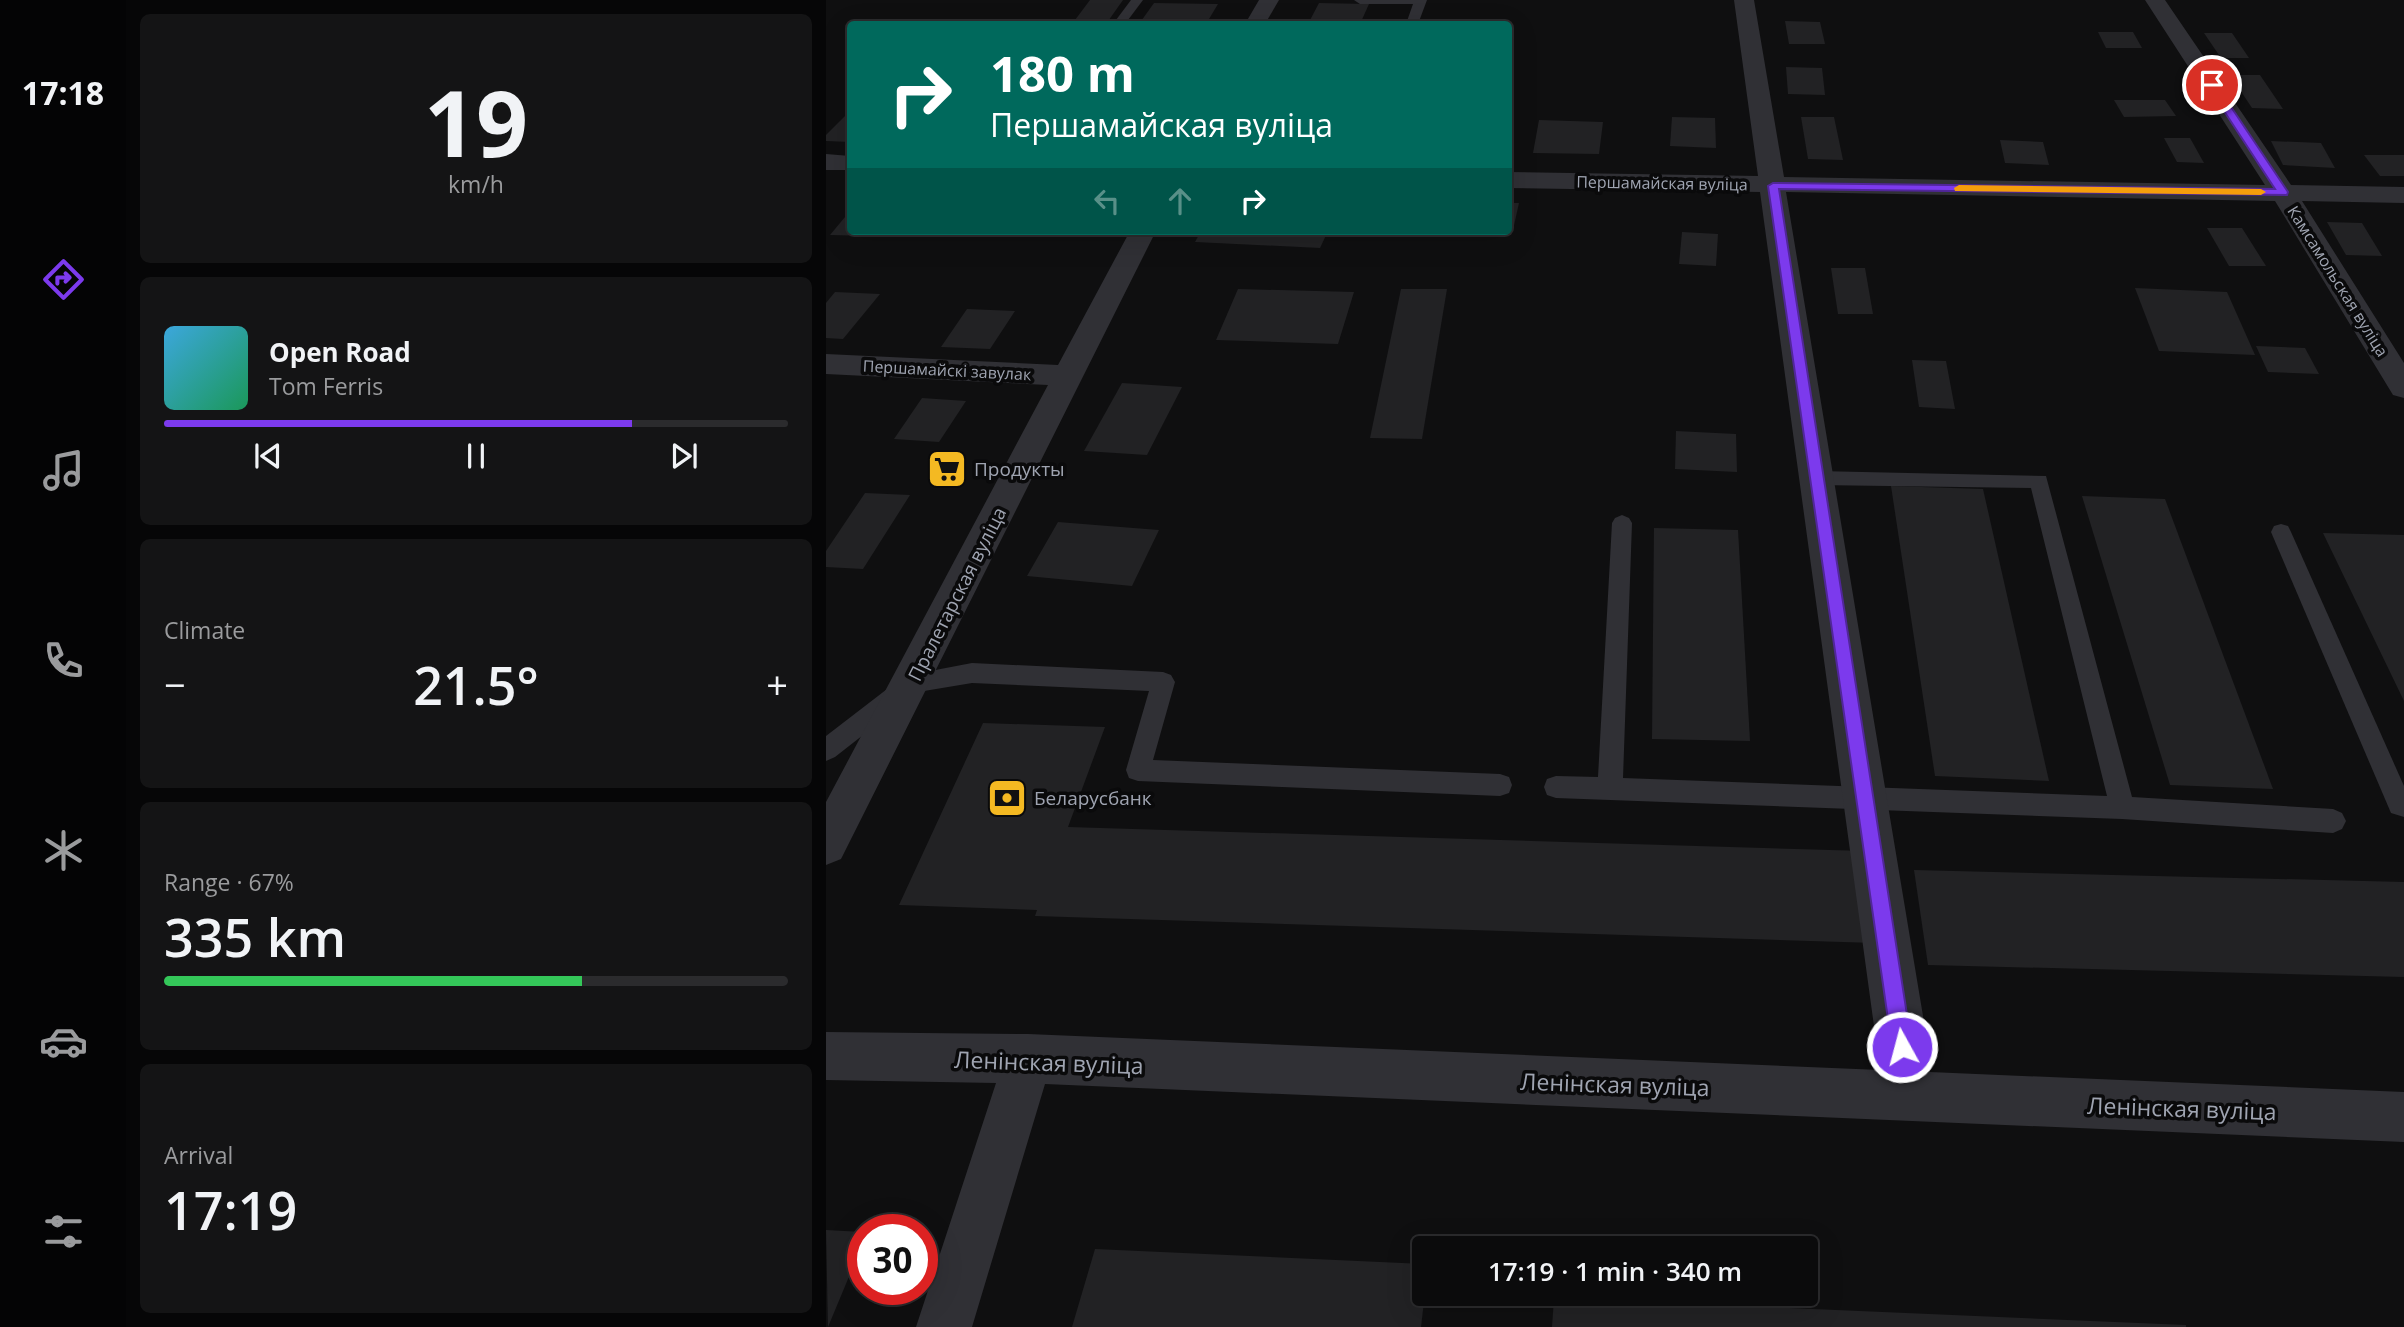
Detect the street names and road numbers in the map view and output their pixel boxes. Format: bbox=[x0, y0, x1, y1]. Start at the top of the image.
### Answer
street label: Першамайская вуліца bbox=[1576, 171, 1748, 195]
street label: Камсамольская вуліца bbox=[2283, 201, 2393, 361]
street label: Першамайскі завулак bbox=[862, 355, 1032, 385]
street label: Пралетарская вуліца bbox=[902, 502, 1012, 686]
street label: Ленінская вуліца bbox=[954, 1043, 1144, 1081]
street label: Ленінская вуліца bbox=[1520, 1065, 1710, 1103]
street label: Ленінская вуліца bbox=[2087, 1089, 2277, 1127]

